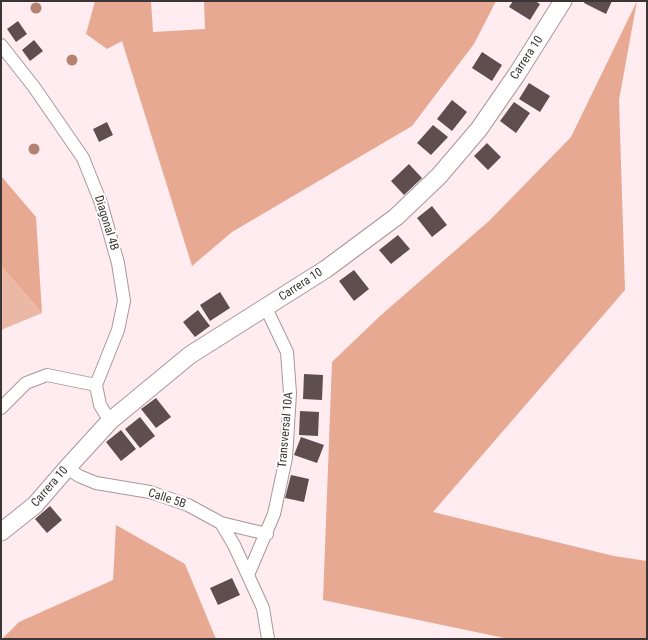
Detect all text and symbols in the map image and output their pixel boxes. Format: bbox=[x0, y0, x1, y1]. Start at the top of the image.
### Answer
street label: Carrera 10 bbox=[508, 33, 546, 83]
street label: Diagonal 4B bbox=[91, 194, 121, 252]
street label: Carrera 10 bbox=[276, 266, 326, 304]
street label: Transversal 10A bbox=[276, 391, 296, 469]
street label: Carrera 10 bbox=[28, 464, 72, 510]
street label: Calle 5B bbox=[146, 486, 188, 512]

